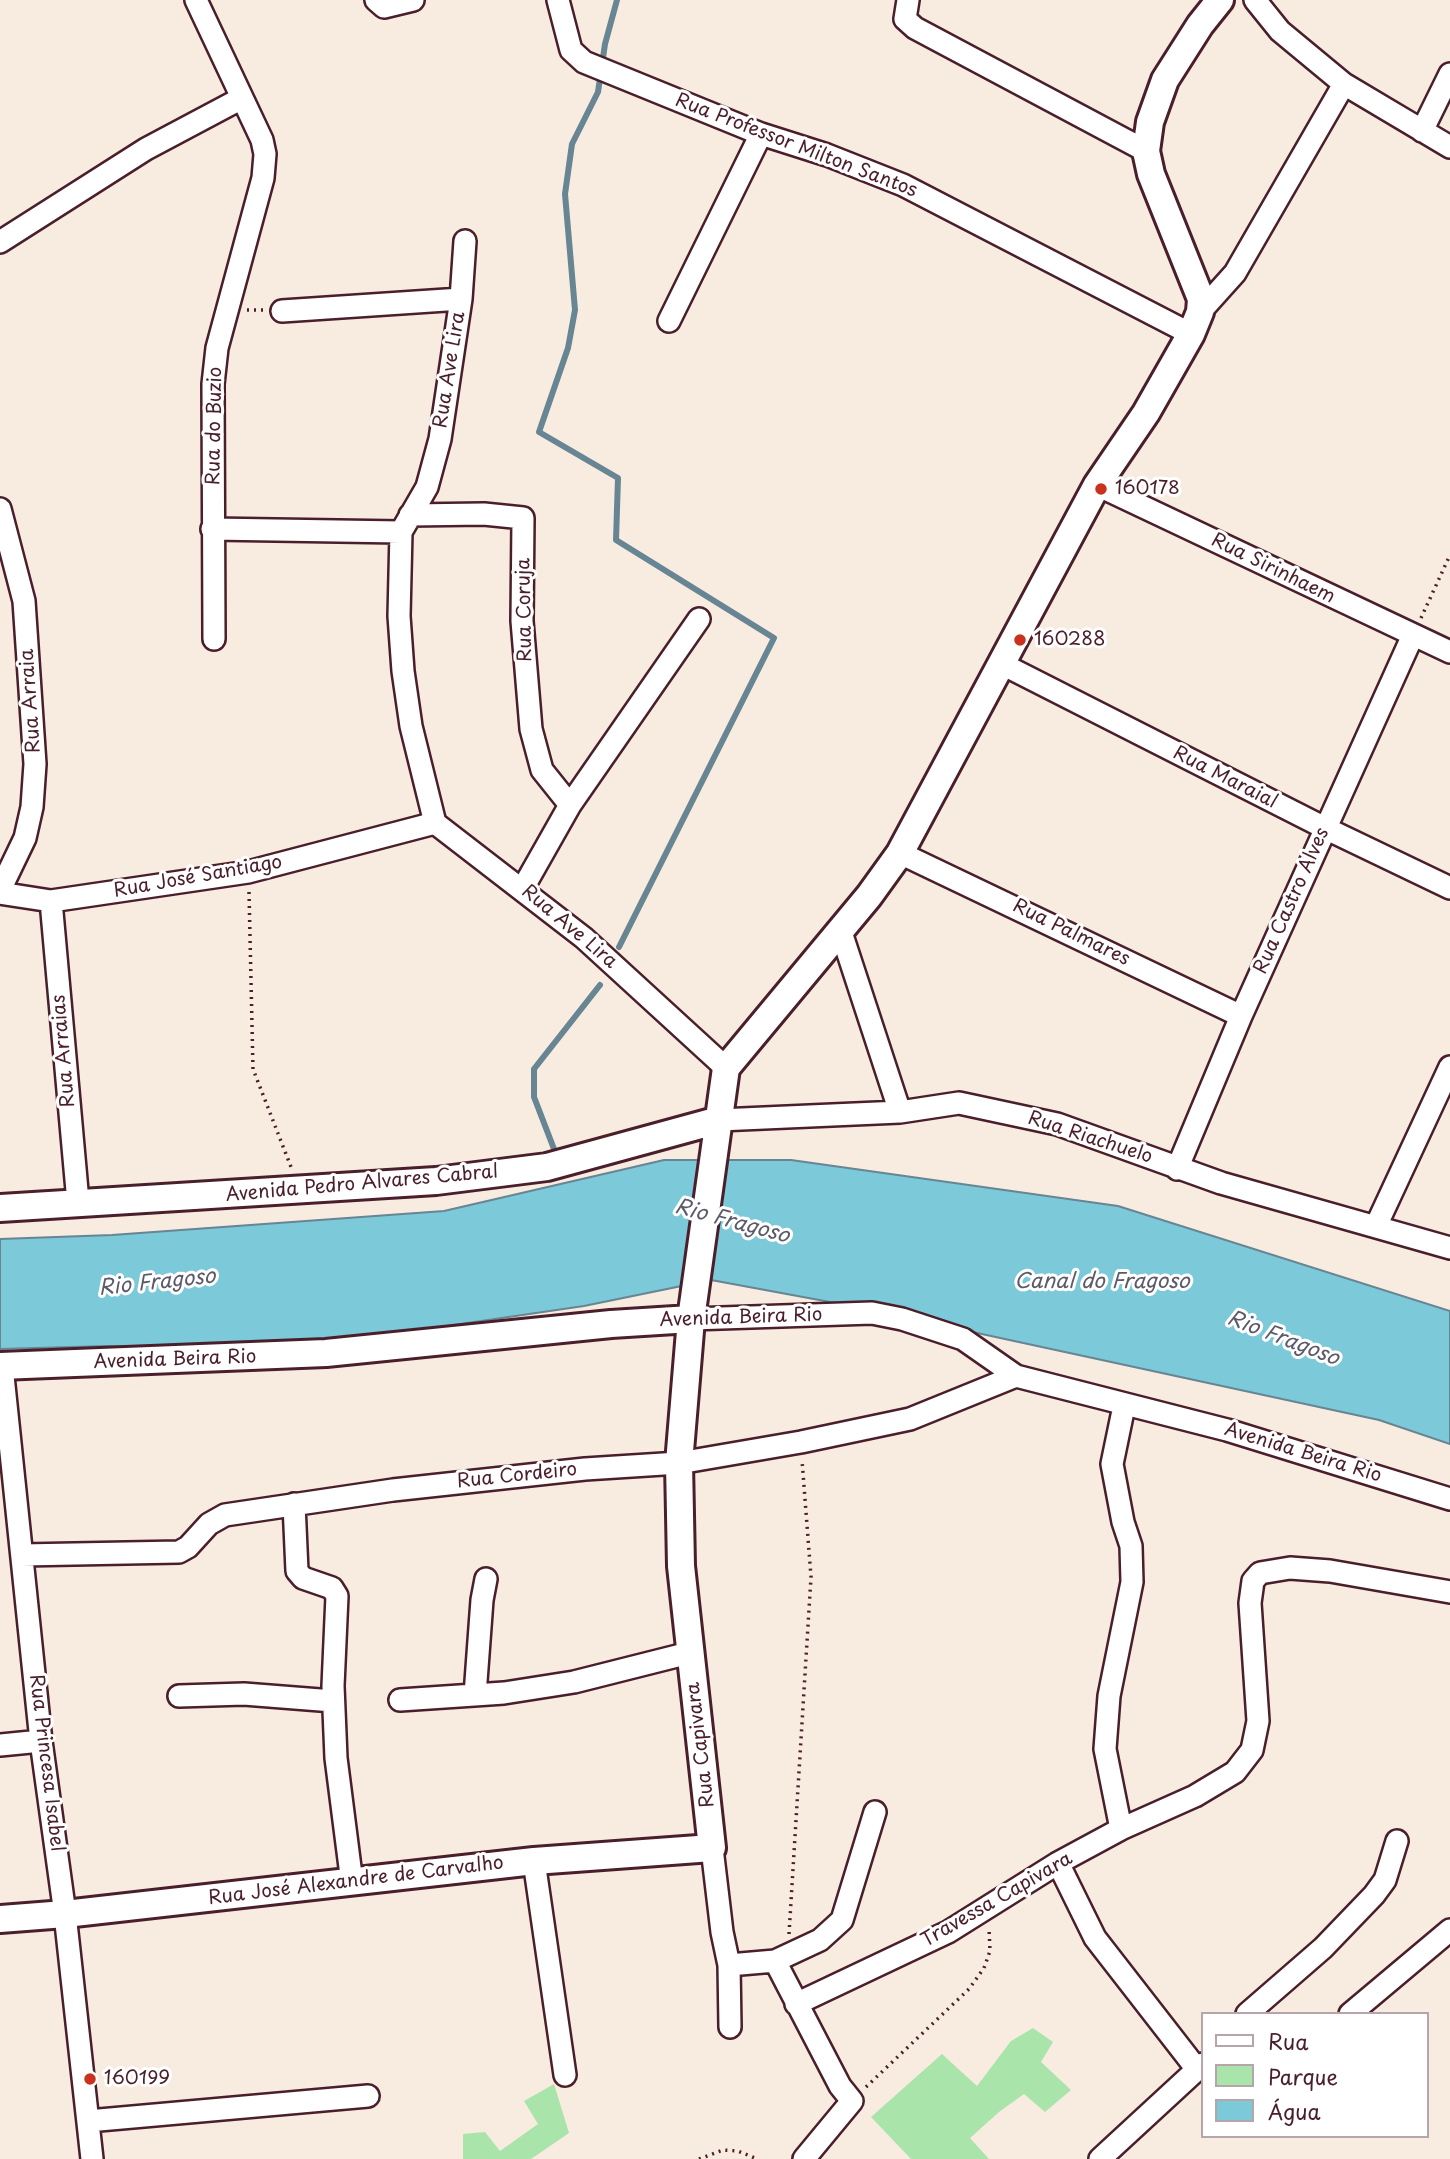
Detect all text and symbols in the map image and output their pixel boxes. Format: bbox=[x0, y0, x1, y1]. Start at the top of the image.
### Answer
street label: Rua Professor Milton Santos bbox=[672, 89, 920, 203]
street label: Rua Ave Lira bbox=[430, 310, 470, 430]
street label: Rua do Buzio bbox=[203, 366, 227, 486]
place label: 160178 bbox=[1115, 478, 1180, 500]
marker: 160178 bbox=[1093, 481, 1109, 497]
street label: Rua Sirinhaem bbox=[1207, 529, 1339, 609]
street label: Rua Coruja bbox=[513, 558, 537, 662]
place label: 160288 bbox=[1034, 629, 1106, 651]
marker: 160288 bbox=[1012, 632, 1028, 648]
street label: Rua Arraia bbox=[16, 648, 46, 754]
street label: Rua Maraial bbox=[1169, 742, 1281, 814]
street label: Rua Castro Alves bbox=[1250, 824, 1334, 978]
street label: Rua José Santiago bbox=[112, 851, 284, 903]
street label: Rua Ave Lira bbox=[517, 880, 621, 974]
street label: Rua Palmares bbox=[1009, 895, 1133, 971]
street label: Rua Arraias bbox=[48, 994, 80, 1108]
street label: Rua Riachuelo bbox=[1025, 1107, 1155, 1169]
street label: Avenida Pedro Alvares Cabral bbox=[225, 1161, 499, 1207]
water label: Rio Fragoso bbox=[672, 1195, 792, 1249]
water label: Rio Fragoso bbox=[97, 1264, 217, 1302]
water label: Canal do Fragoso bbox=[1014, 1269, 1190, 1295]
street label: Avenida Beira Rio bbox=[659, 1304, 823, 1332]
water label: Rio Fragoso bbox=[1224, 1306, 1342, 1372]
street label: Avenida Beira Rio bbox=[93, 1346, 257, 1374]
street label: Avenida Beira Rio bbox=[1222, 1418, 1384, 1488]
street label: Rua Cordeiro bbox=[456, 1458, 578, 1494]
street label: Rua Princesa Isabel bbox=[24, 1673, 68, 1853]
street label: Rua Capivara bbox=[682, 1681, 720, 1809]
street label: Travessa Capivara bbox=[918, 1848, 1076, 1952]
street label: Rua José Alexandre de Carvalho bbox=[207, 1852, 505, 1910]
legend bbox=[1202, 2012, 1429, 2138]
text: Rua bbox=[1268, 2025, 1308, 2057]
text: Parque bbox=[1268, 2060, 1338, 2092]
place label: 160199 bbox=[104, 2068, 170, 2090]
marker: 160199 bbox=[82, 2071, 98, 2087]
text: Água bbox=[1268, 2095, 1321, 2127]

